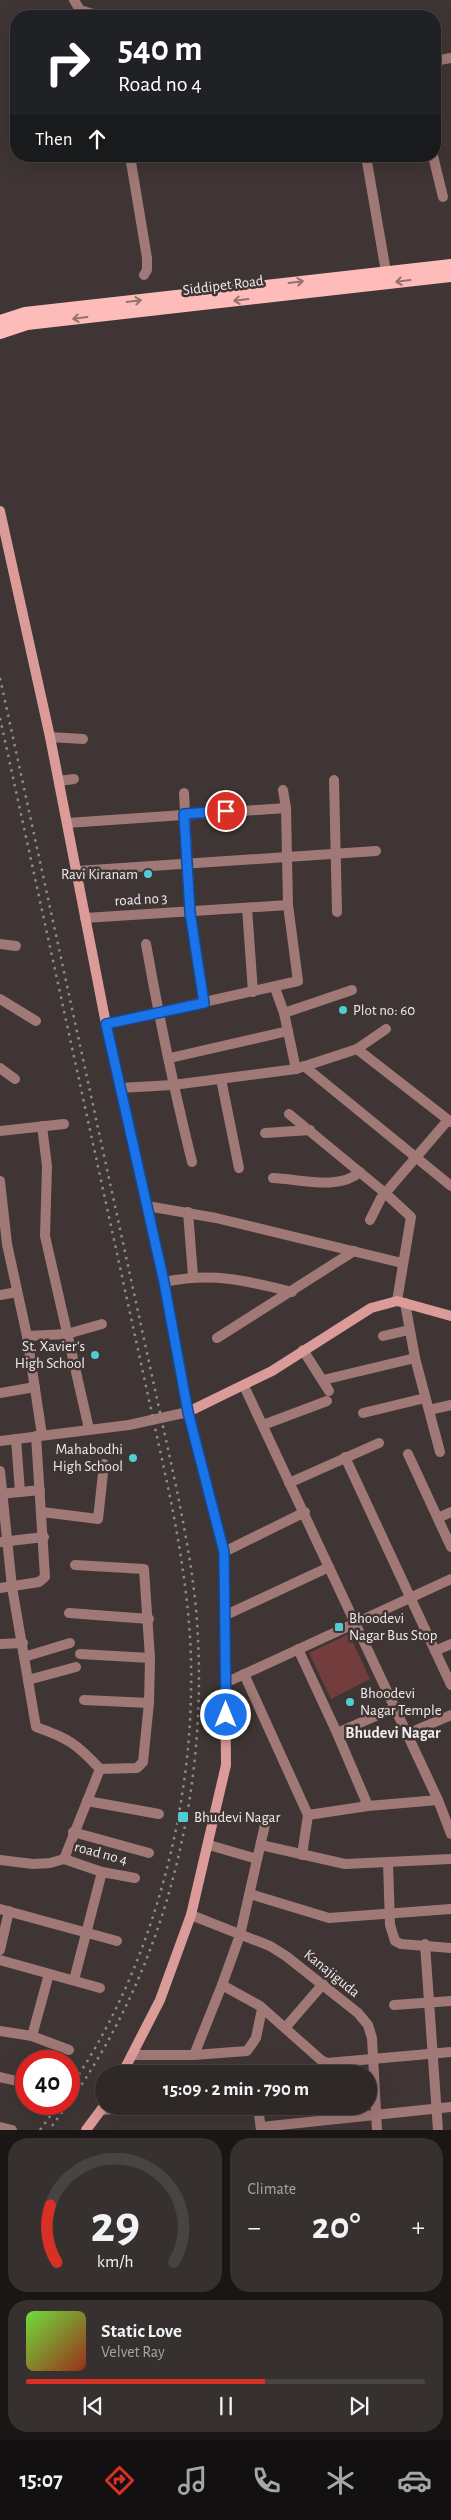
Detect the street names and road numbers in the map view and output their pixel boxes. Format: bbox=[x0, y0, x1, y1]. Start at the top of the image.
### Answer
street label: Siddipet Road bbox=[182, 273, 265, 298]
street label: road no 3 bbox=[114, 891, 168, 908]
street label: road no 4 bbox=[73, 1839, 129, 1868]
street label: Kanajiguda bbox=[301, 1947, 362, 2000]

